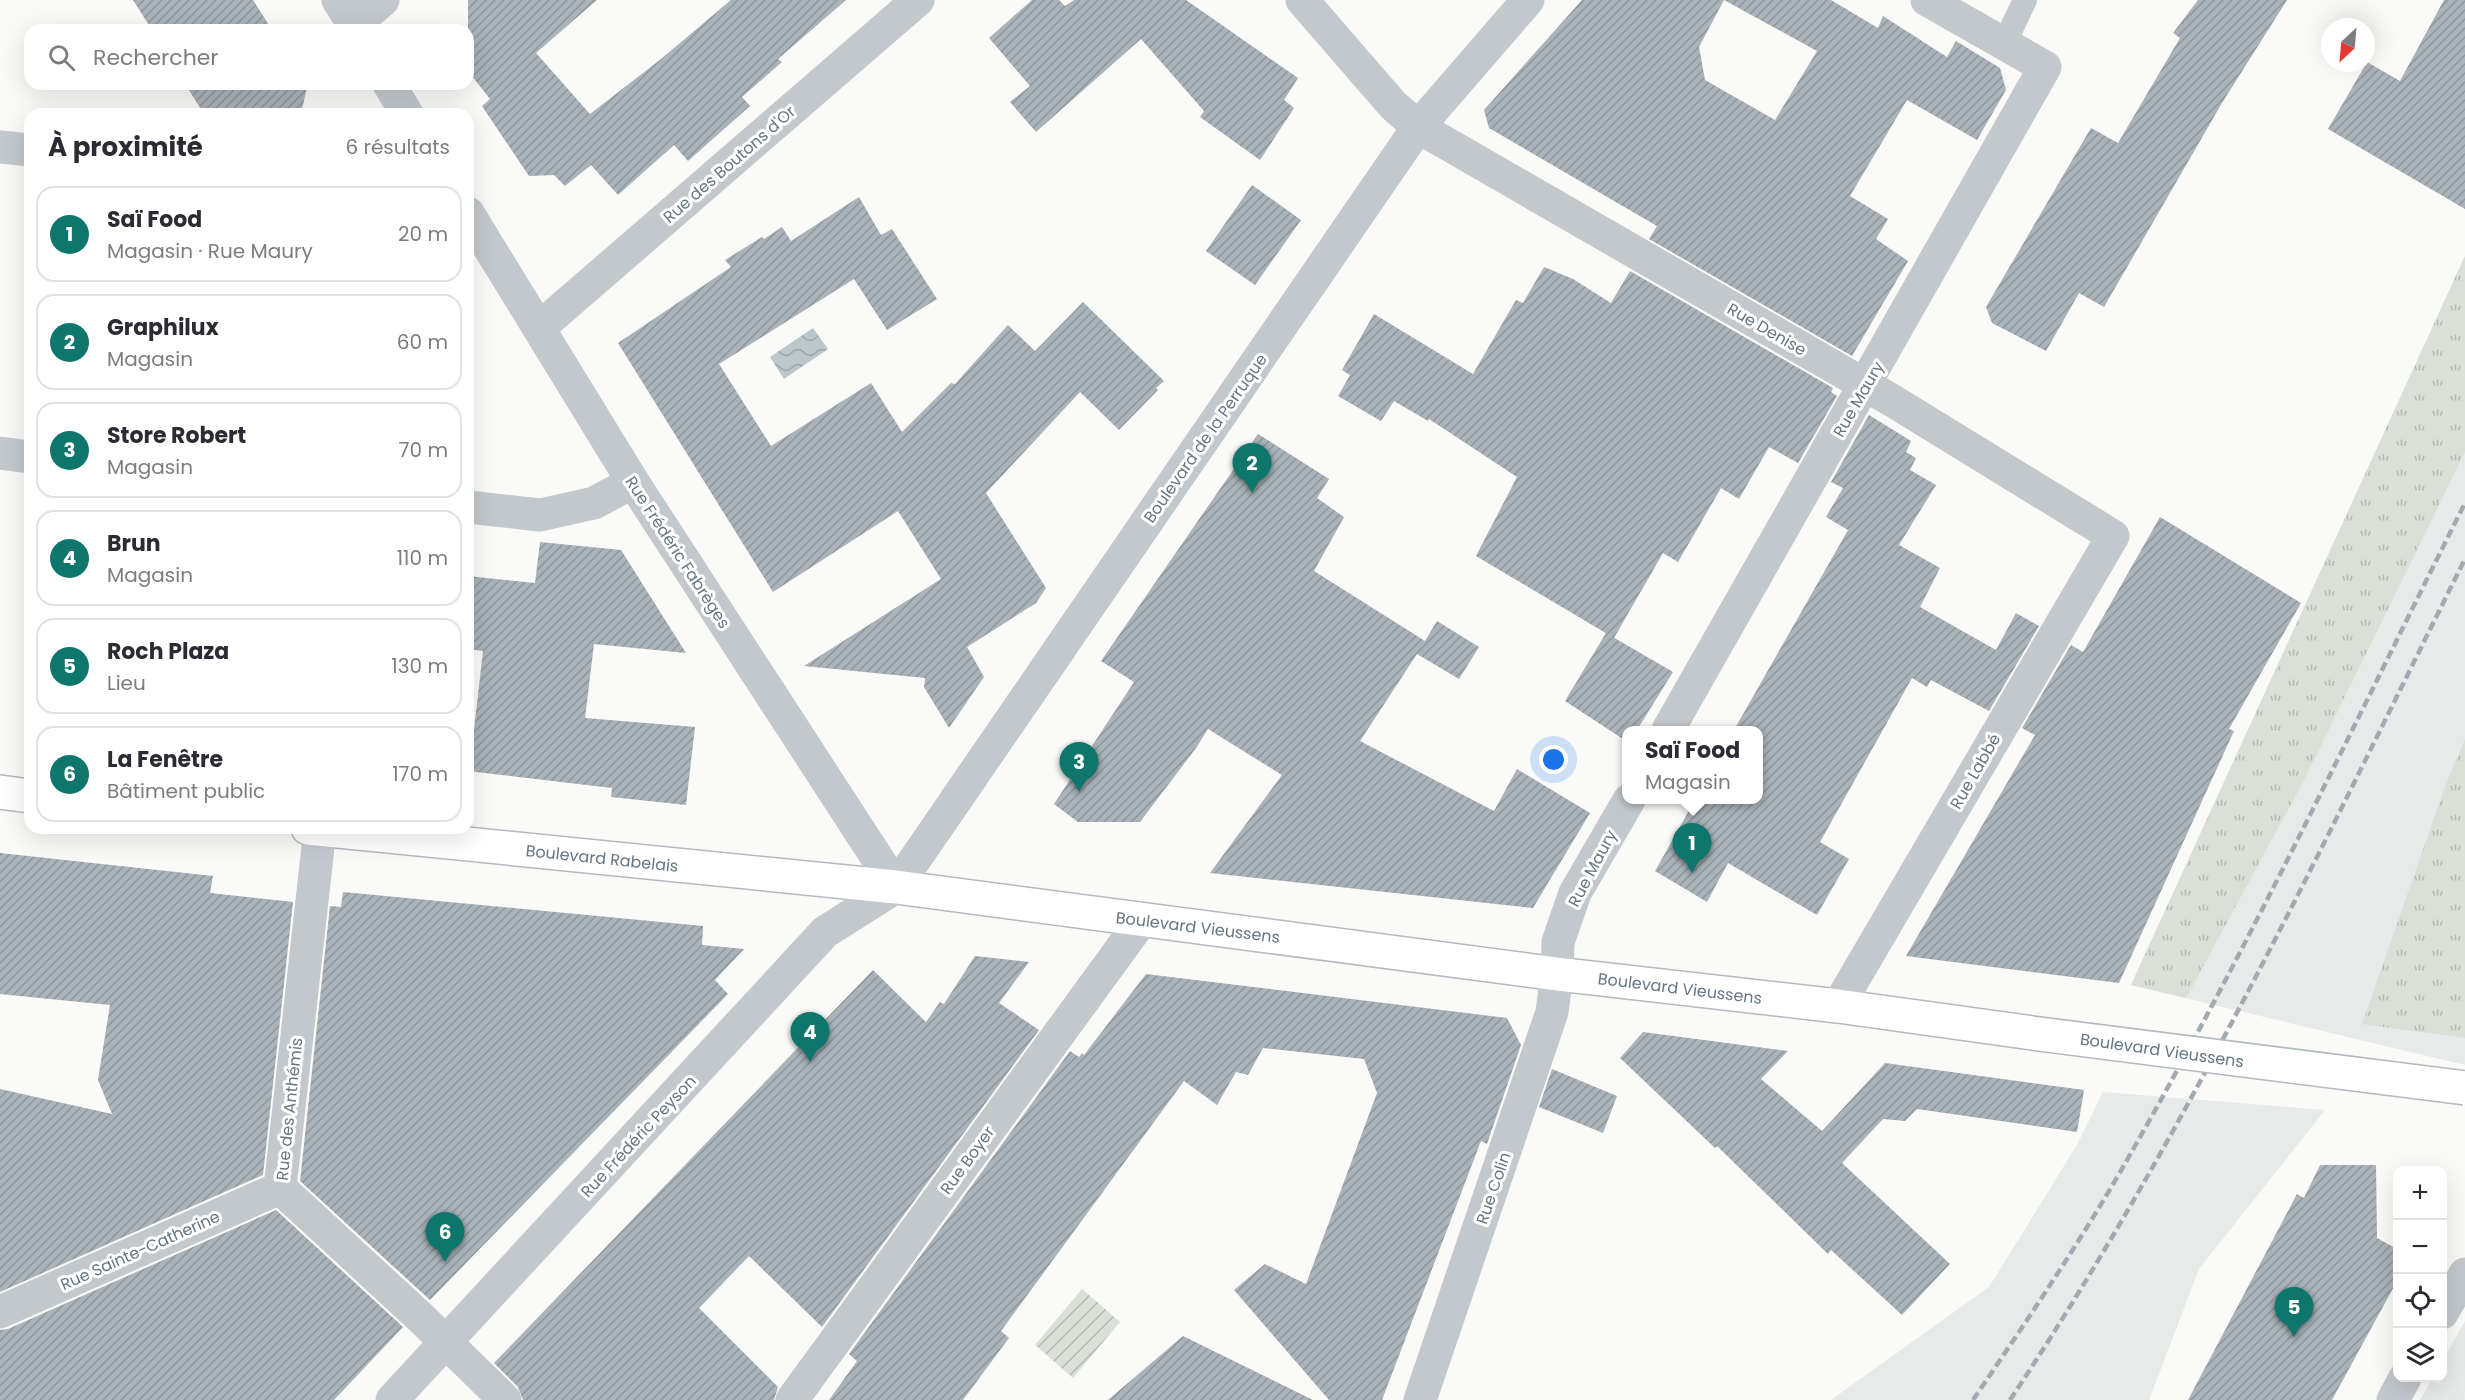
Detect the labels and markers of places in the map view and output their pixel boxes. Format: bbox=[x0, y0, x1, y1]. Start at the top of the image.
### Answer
pin: 2 bbox=[1232, 444, 1272, 493]
pin: 3 bbox=[1060, 742, 1098, 792]
pin: 1 bbox=[1672, 824, 1712, 873]
pin: 4 bbox=[790, 1012, 830, 1062]
pin: 6 bbox=[426, 1212, 464, 1262]
pin: 5 bbox=[2274, 1288, 2314, 1337]

